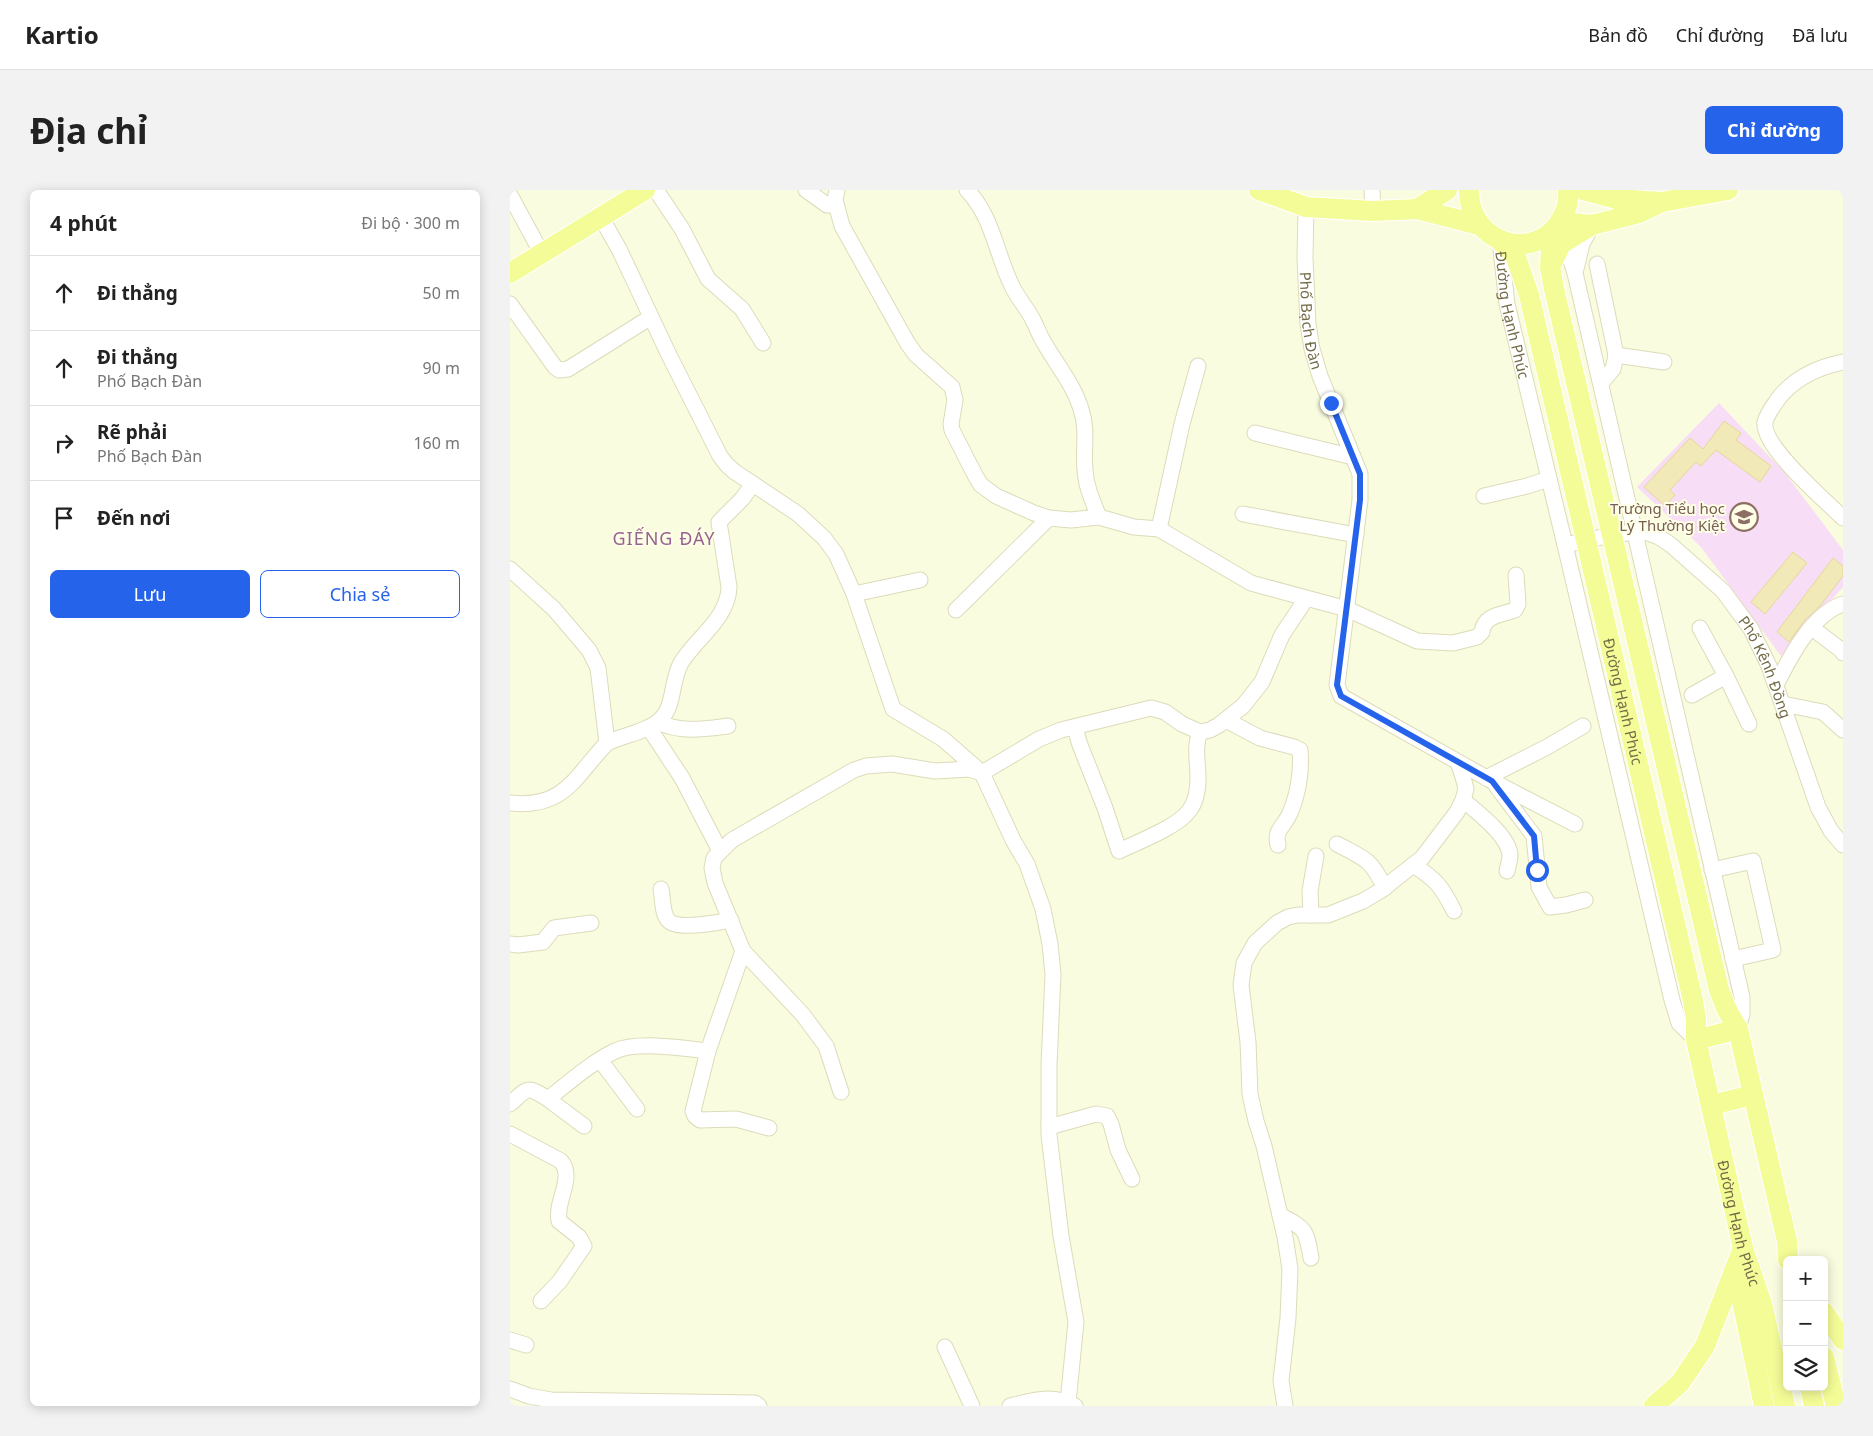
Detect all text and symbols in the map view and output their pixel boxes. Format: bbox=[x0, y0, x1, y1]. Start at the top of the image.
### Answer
text: Kartio bbox=[25, 18, 99, 51]
text: Bản đồ bbox=[1588, 23, 1648, 47]
text: Chỉ đường bbox=[1676, 23, 1764, 47]
text: Đã lưu bbox=[1792, 23, 1848, 47]
button: Chỉ đường bbox=[1705, 106, 1843, 154]
text: Địa chỉ bbox=[30, 107, 147, 154]
text: 4 phút bbox=[50, 209, 117, 237]
text: Đi bộ · 300 m bbox=[361, 212, 460, 234]
street label: Đường Hạnh Phúc bbox=[1491, 250, 1535, 381]
street label: Phố Bạch Đàn bbox=[1296, 271, 1328, 372]
icon: ahead bbox=[50, 279, 78, 307]
text: Đi thẳng bbox=[97, 280, 178, 306]
text: 50 m bbox=[423, 282, 460, 304]
text: Đi thẳng bbox=[97, 344, 178, 370]
icon: ahead bbox=[50, 354, 78, 382]
text: 90 m bbox=[423, 357, 460, 379]
text: Phố Bạch Đàn bbox=[97, 370, 202, 392]
route end bbox=[1320, 392, 1343, 415]
text: Rẽ phải bbox=[97, 419, 167, 445]
icon: right bbox=[50, 429, 78, 457]
text: 160 m bbox=[413, 432, 460, 454]
text: Phố Bạch Đàn bbox=[97, 445, 202, 467]
place label: Trường Tiểu học Lý Thường Kiệt bbox=[1610, 498, 1726, 535]
school or university icon: Trường Tiểu học Lý Thường Kiệt bbox=[1729, 502, 1759, 532]
icon: arrive bbox=[50, 504, 78, 532]
text: Đến nơi bbox=[97, 505, 171, 531]
district label: GIẾNG ĐÁY bbox=[612, 526, 716, 550]
button: Lưu bbox=[50, 570, 250, 618]
button: Chia sẻ bbox=[260, 570, 460, 618]
street label: Phố Kênh Đồng bbox=[1734, 611, 1796, 721]
street label: Đường Hạnh Phúc bbox=[1599, 636, 1648, 767]
route start bbox=[1526, 859, 1549, 882]
street label: Đường Hạnh Phúc bbox=[1713, 1158, 1765, 1289]
map controls bbox=[1783, 1256, 1828, 1391]
button: + bbox=[1783, 1256, 1828, 1301]
button: − bbox=[1783, 1301, 1828, 1346]
button: layers bbox=[1783, 1346, 1828, 1391]

